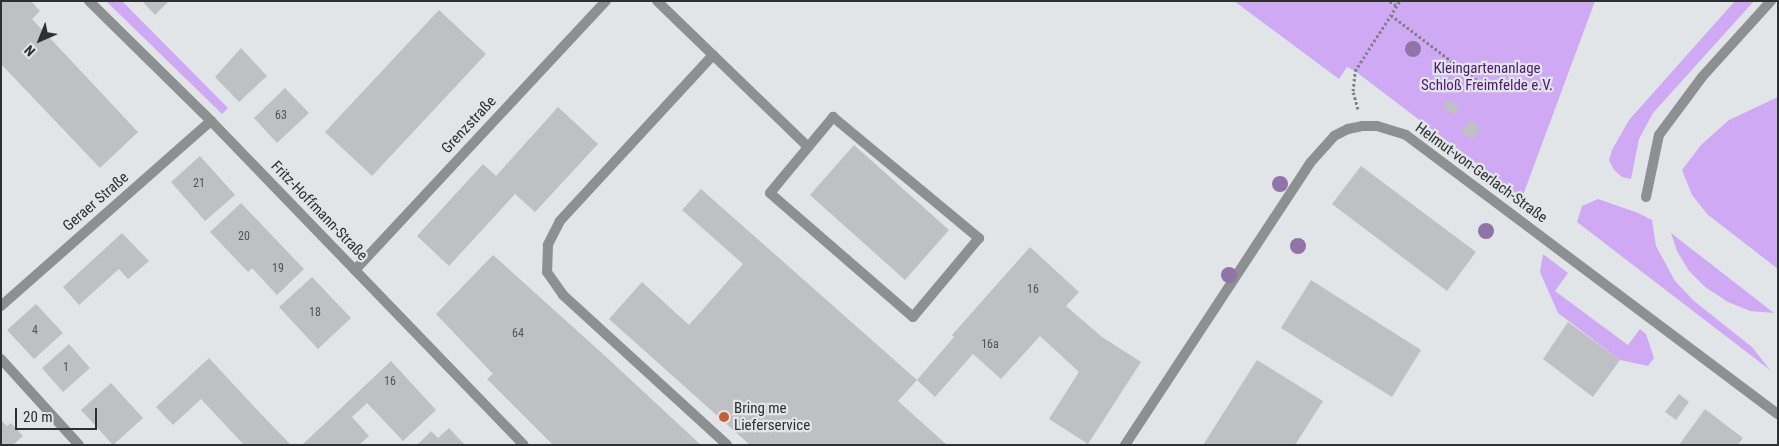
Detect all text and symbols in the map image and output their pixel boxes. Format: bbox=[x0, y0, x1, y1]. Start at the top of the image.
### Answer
north arrow bbox=[15, 15, 65, 65]
text: N bbox=[21, 42, 38, 60]
park label: Kleingartenanlage Schloß Freimfelde e.V. bbox=[1421, 59, 1553, 94]
street label: Grenzstraße bbox=[438, 93, 500, 157]
house number: 63 bbox=[275, 109, 287, 123]
street label: Helmut-von-Gerlach-Straße bbox=[1411, 119, 1551, 227]
street label: Fritz-Hoffmann-Straße bbox=[267, 157, 371, 265]
street label: Geraer Straße bbox=[60, 169, 132, 235]
house number: 21 bbox=[193, 177, 205, 191]
house number: 20 bbox=[238, 230, 250, 244]
house number: 19 bbox=[272, 262, 284, 276]
house number: 16 bbox=[1027, 283, 1039, 297]
house number: 18 bbox=[309, 306, 321, 320]
house number: 4 bbox=[32, 324, 38, 338]
house number: 64 bbox=[512, 327, 524, 341]
house number: 16a bbox=[981, 338, 999, 352]
house number: 1 bbox=[63, 361, 69, 375]
house number: 16 bbox=[384, 375, 396, 389]
scale bar bbox=[18, 398, 100, 430]
place label: Bring me Lieferservice bbox=[734, 399, 810, 434]
text: 20 m bbox=[23, 408, 53, 426]
marker: Bring me Lieferservice bbox=[718, 411, 730, 423]

